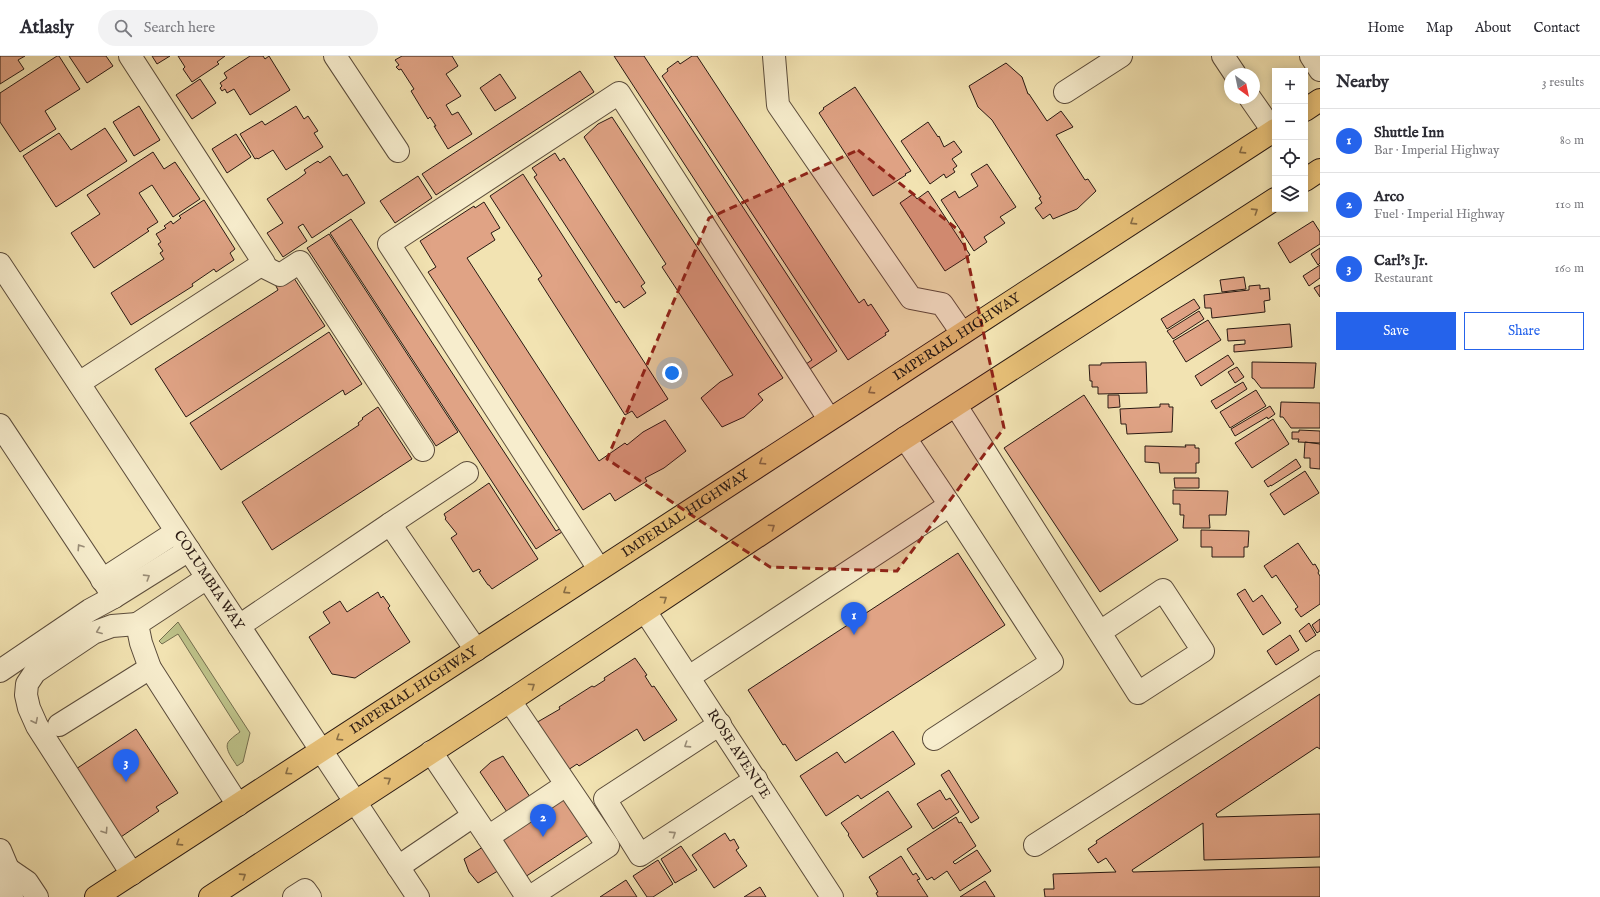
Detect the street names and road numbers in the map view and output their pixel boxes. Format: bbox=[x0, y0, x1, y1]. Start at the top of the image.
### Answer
street label: IMPERIAL HIGHWAY bbox=[890, 288, 1025, 385]
street label: IMPERIAL HIGHWAY bbox=[618, 465, 754, 562]
street label: COLUMBIA WAY bbox=[170, 527, 249, 635]
street label: IMPERIAL HIGHWAY bbox=[346, 641, 482, 738]
street label: ROSE AVENUE bbox=[703, 706, 775, 803]

